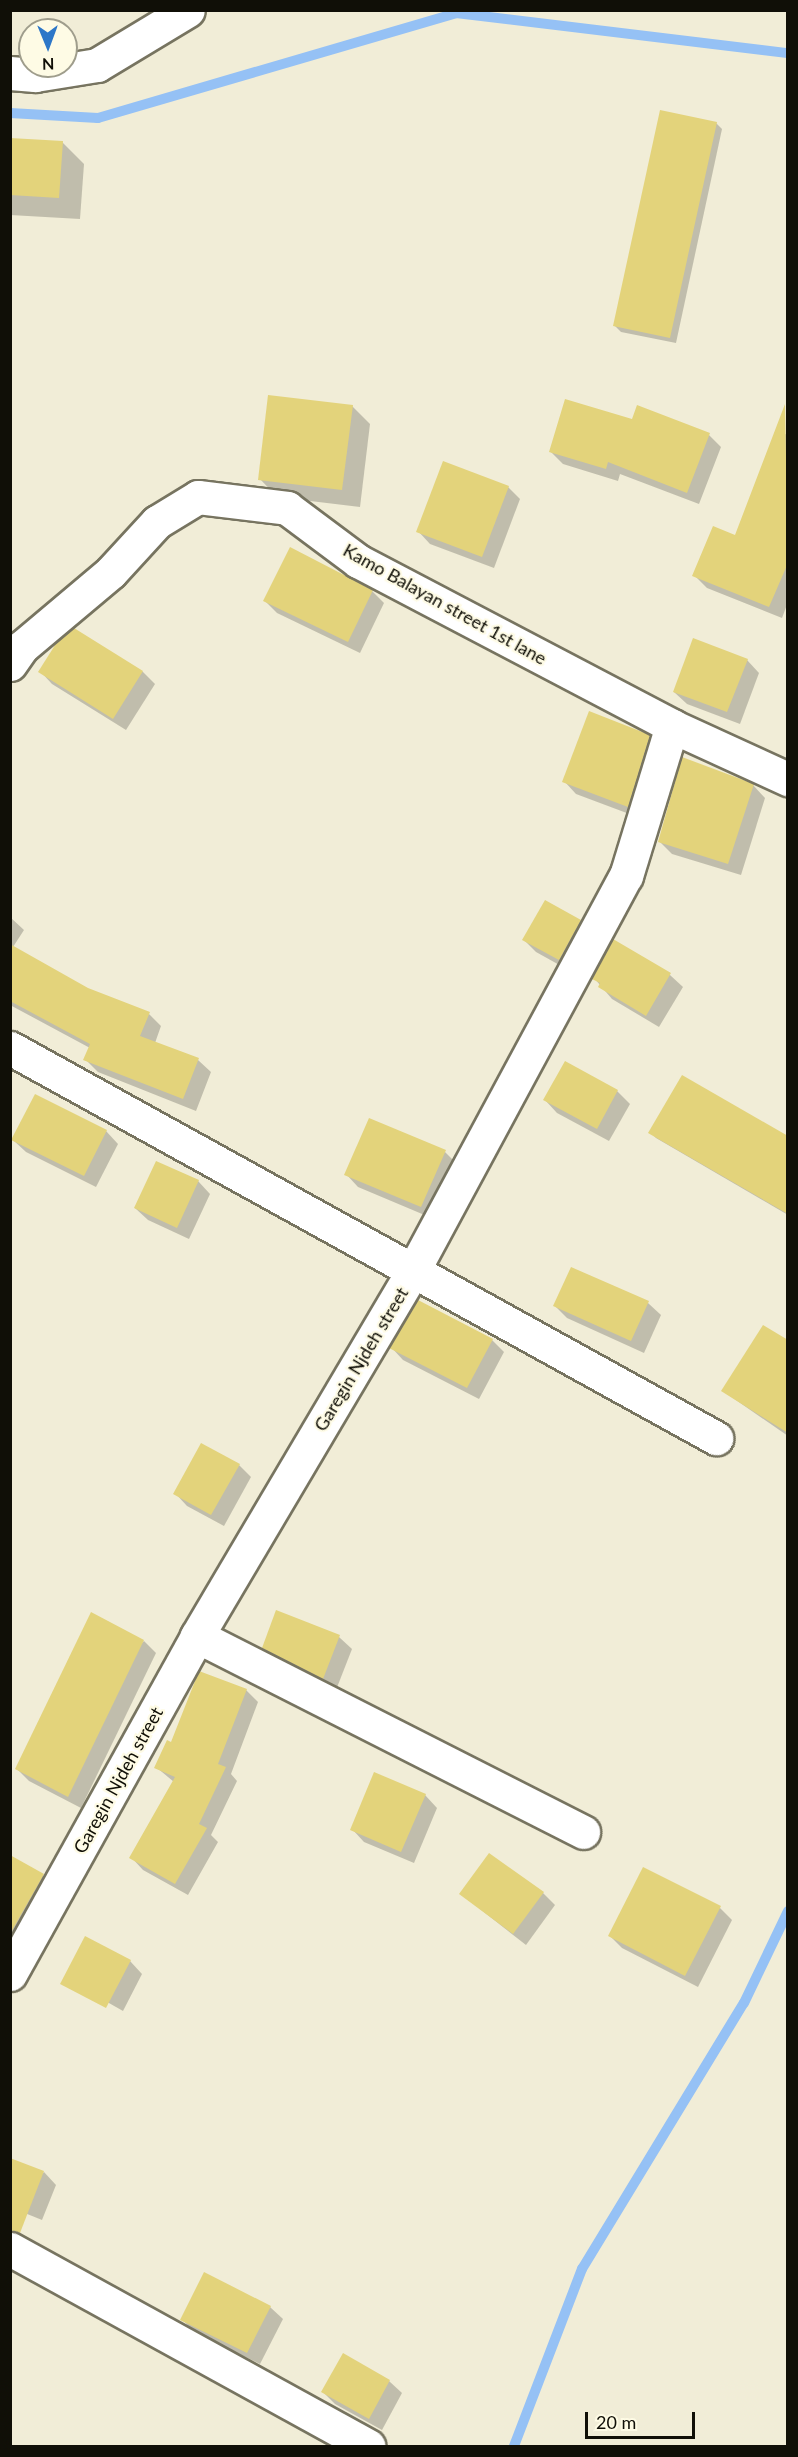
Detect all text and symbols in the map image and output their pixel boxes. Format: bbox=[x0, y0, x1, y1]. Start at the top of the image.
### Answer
north arrow bbox=[18, 18, 78, 78]
text: N bbox=[42, 55, 55, 74]
street label: Kamo Balayan street 1st lane bbox=[340, 539, 550, 669]
street label: Garegin Njdeh street bbox=[309, 1283, 413, 1435]
street label: Garegin Njdeh street bbox=[69, 1703, 167, 1857]
scale bar bbox=[588, 2400, 698, 2438]
text: 20 m bbox=[596, 2411, 636, 2433]

